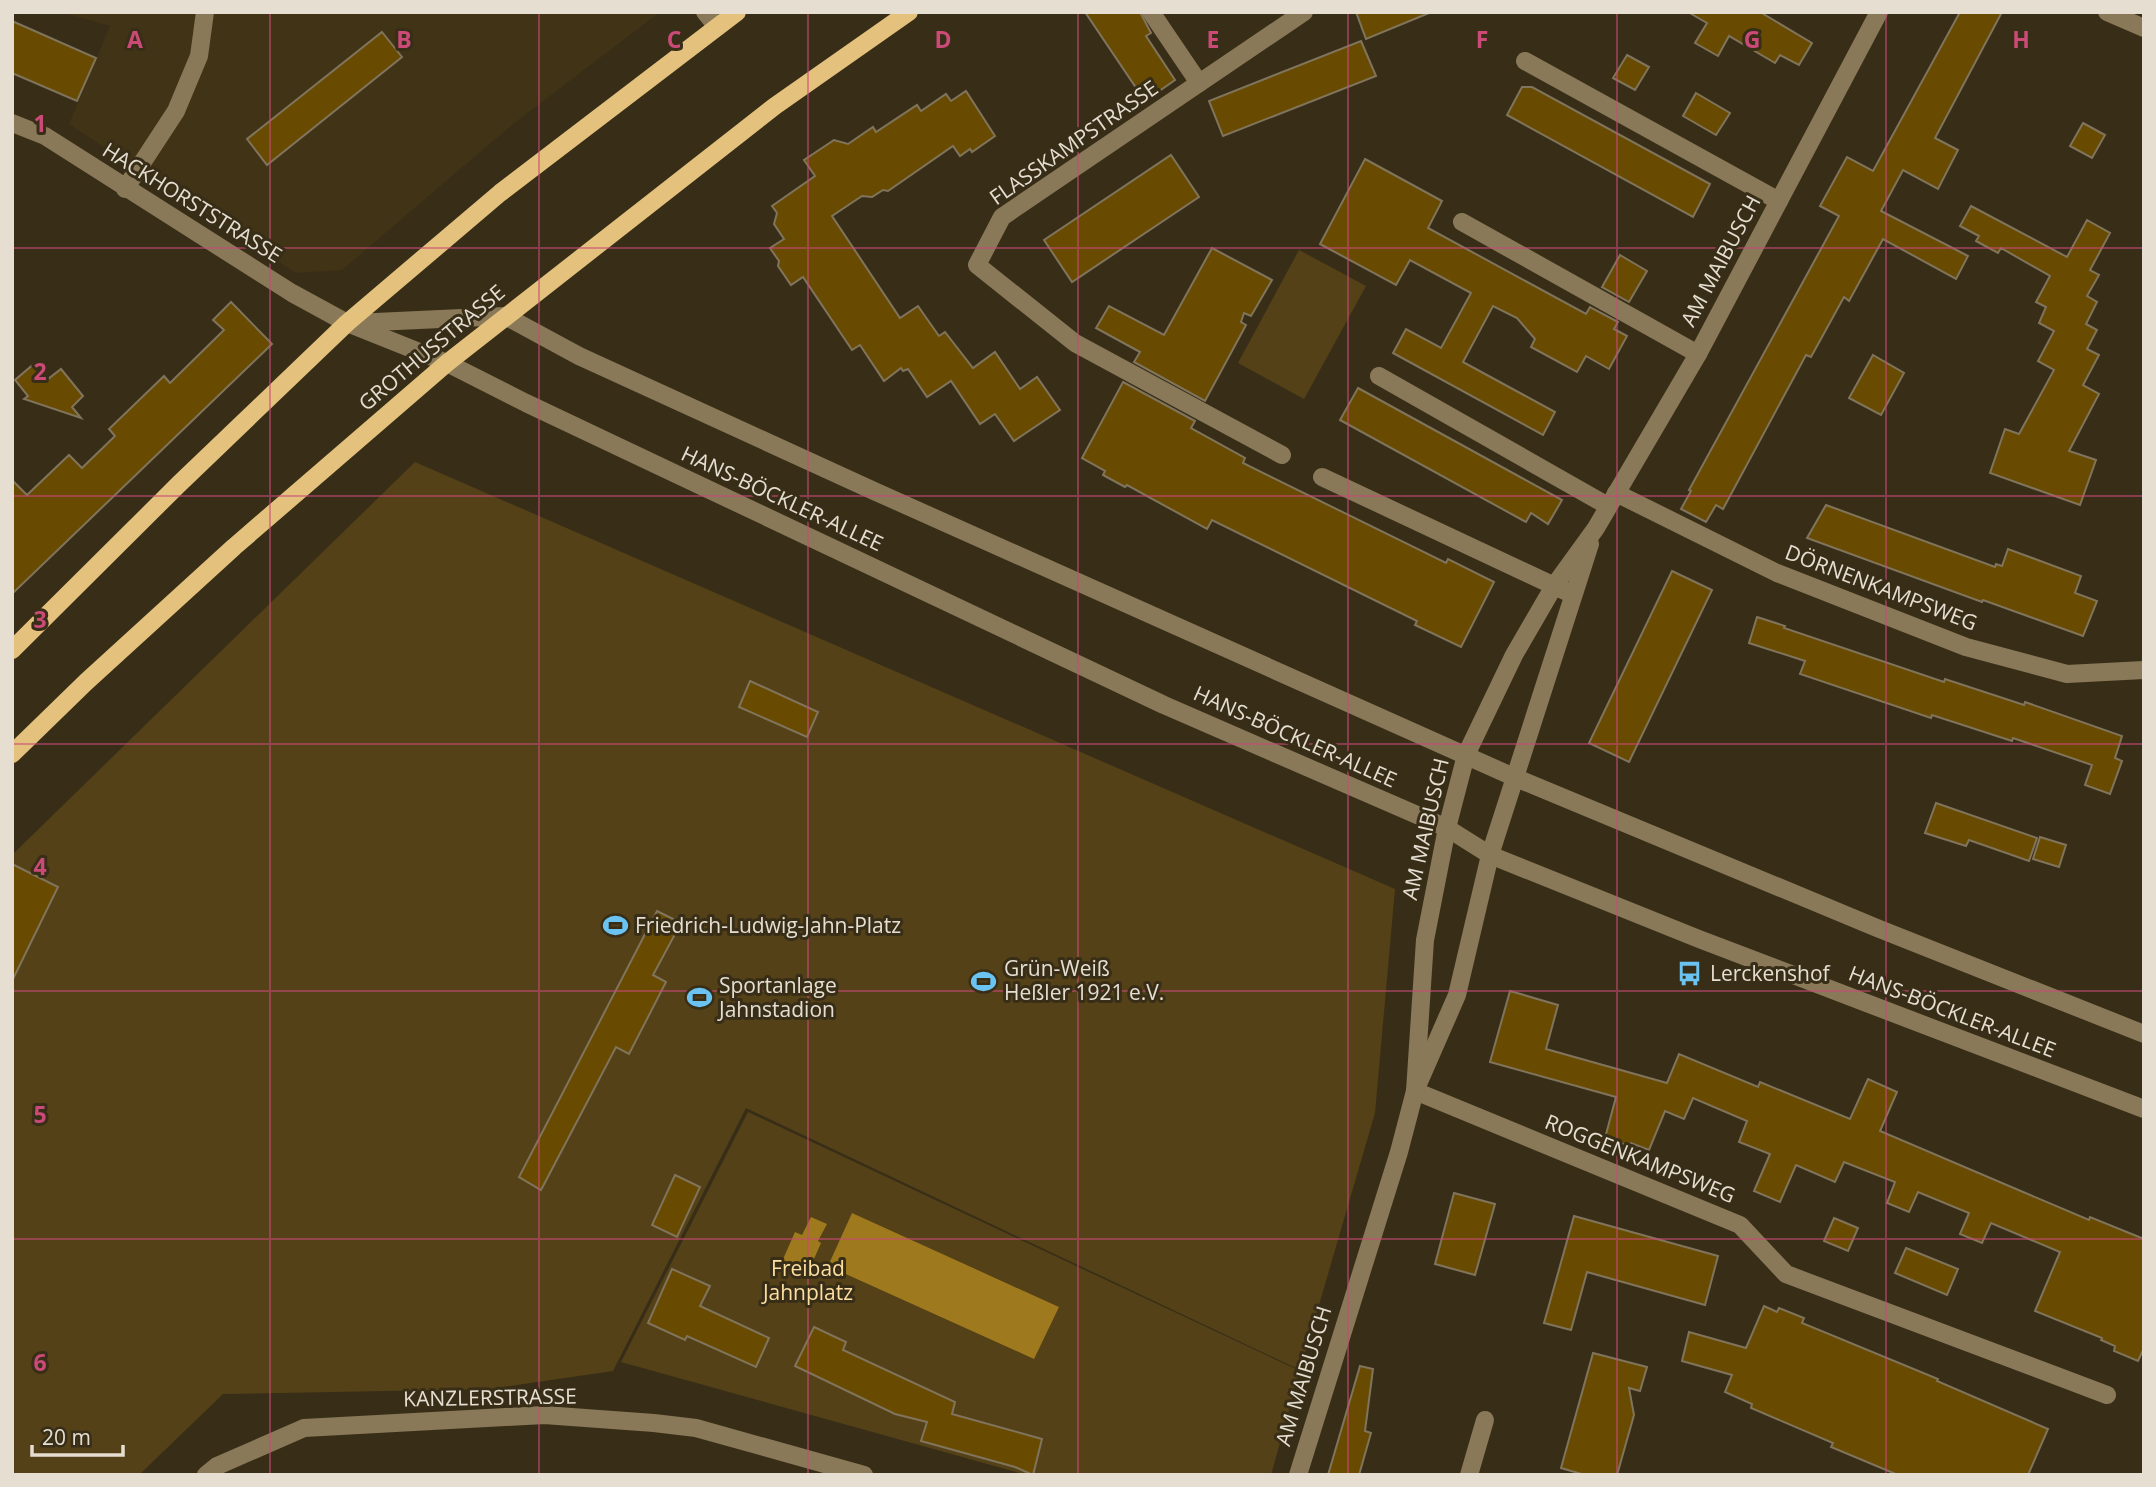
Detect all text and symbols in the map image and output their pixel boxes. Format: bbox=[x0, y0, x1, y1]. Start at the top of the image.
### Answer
text: A bbox=[127, 23, 143, 55]
text: B bbox=[396, 23, 412, 55]
text: C bbox=[667, 23, 681, 55]
text: D bbox=[934, 23, 952, 55]
text: E bbox=[1207, 23, 1219, 55]
text: F bbox=[1476, 23, 1488, 55]
text: G bbox=[1744, 23, 1760, 55]
text: H bbox=[2012, 23, 2030, 55]
street label: FLASSKAMPSTRASSE bbox=[984, 73, 1163, 211]
text: 1 bbox=[33, 107, 47, 139]
street label: HACKHORSTSTRASSE bbox=[97, 136, 288, 269]
street label: AM MAIBUSCH bbox=[1674, 190, 1766, 331]
street label: GROTHUSSTRASSE bbox=[352, 278, 510, 417]
text: 2 bbox=[33, 355, 47, 387]
street label: HANS-BÖCKLER-ALLEE bbox=[677, 439, 888, 557]
street label: DÖRNENKAMPSWEG bbox=[1781, 538, 1981, 637]
text: 3 bbox=[33, 603, 47, 635]
street label: HANS-BÖCKLER-ALLEE bbox=[1189, 679, 1401, 794]
street label: AM MAIBUSCH bbox=[1395, 755, 1455, 902]
text: 4 bbox=[33, 850, 47, 882]
place label: Friedrich-Ludwig-Jahn-Platz bbox=[635, 911, 901, 939]
sports icon: Friedrich-Ludwig-Jahn-Platz bbox=[601, 912, 629, 940]
place label: Grün-Weiß Heßler 1921 e.V. bbox=[1004, 954, 1164, 1006]
place label: Lerckenshof bbox=[1710, 959, 1832, 987]
street label: HANS-BÖCKLER-ALLEE bbox=[1845, 959, 2060, 1064]
bus stop icon: Lerckenshof bbox=[1676, 960, 1704, 988]
sports icon: Grün-Weiß Heßler 1921 e.V. bbox=[970, 967, 998, 995]
place label: Sportanlage Jahnstadion bbox=[717, 971, 837, 1023]
sports icon: Sportanlage Jahnstadion bbox=[685, 984, 713, 1012]
text: 5 bbox=[33, 1098, 47, 1130]
street label: ROGGENKAMPSWEG bbox=[1541, 1107, 1740, 1209]
park label: Freibad Jahnplatz bbox=[761, 1254, 853, 1306]
street label: AM MAIBUSCH bbox=[1268, 1302, 1338, 1449]
text: 6 bbox=[33, 1346, 47, 1378]
street label: KANZLERSTRASSE bbox=[403, 1381, 577, 1413]
scale bar bbox=[32, 1414, 122, 1458]
text: 20 m bbox=[42, 1423, 91, 1451]

